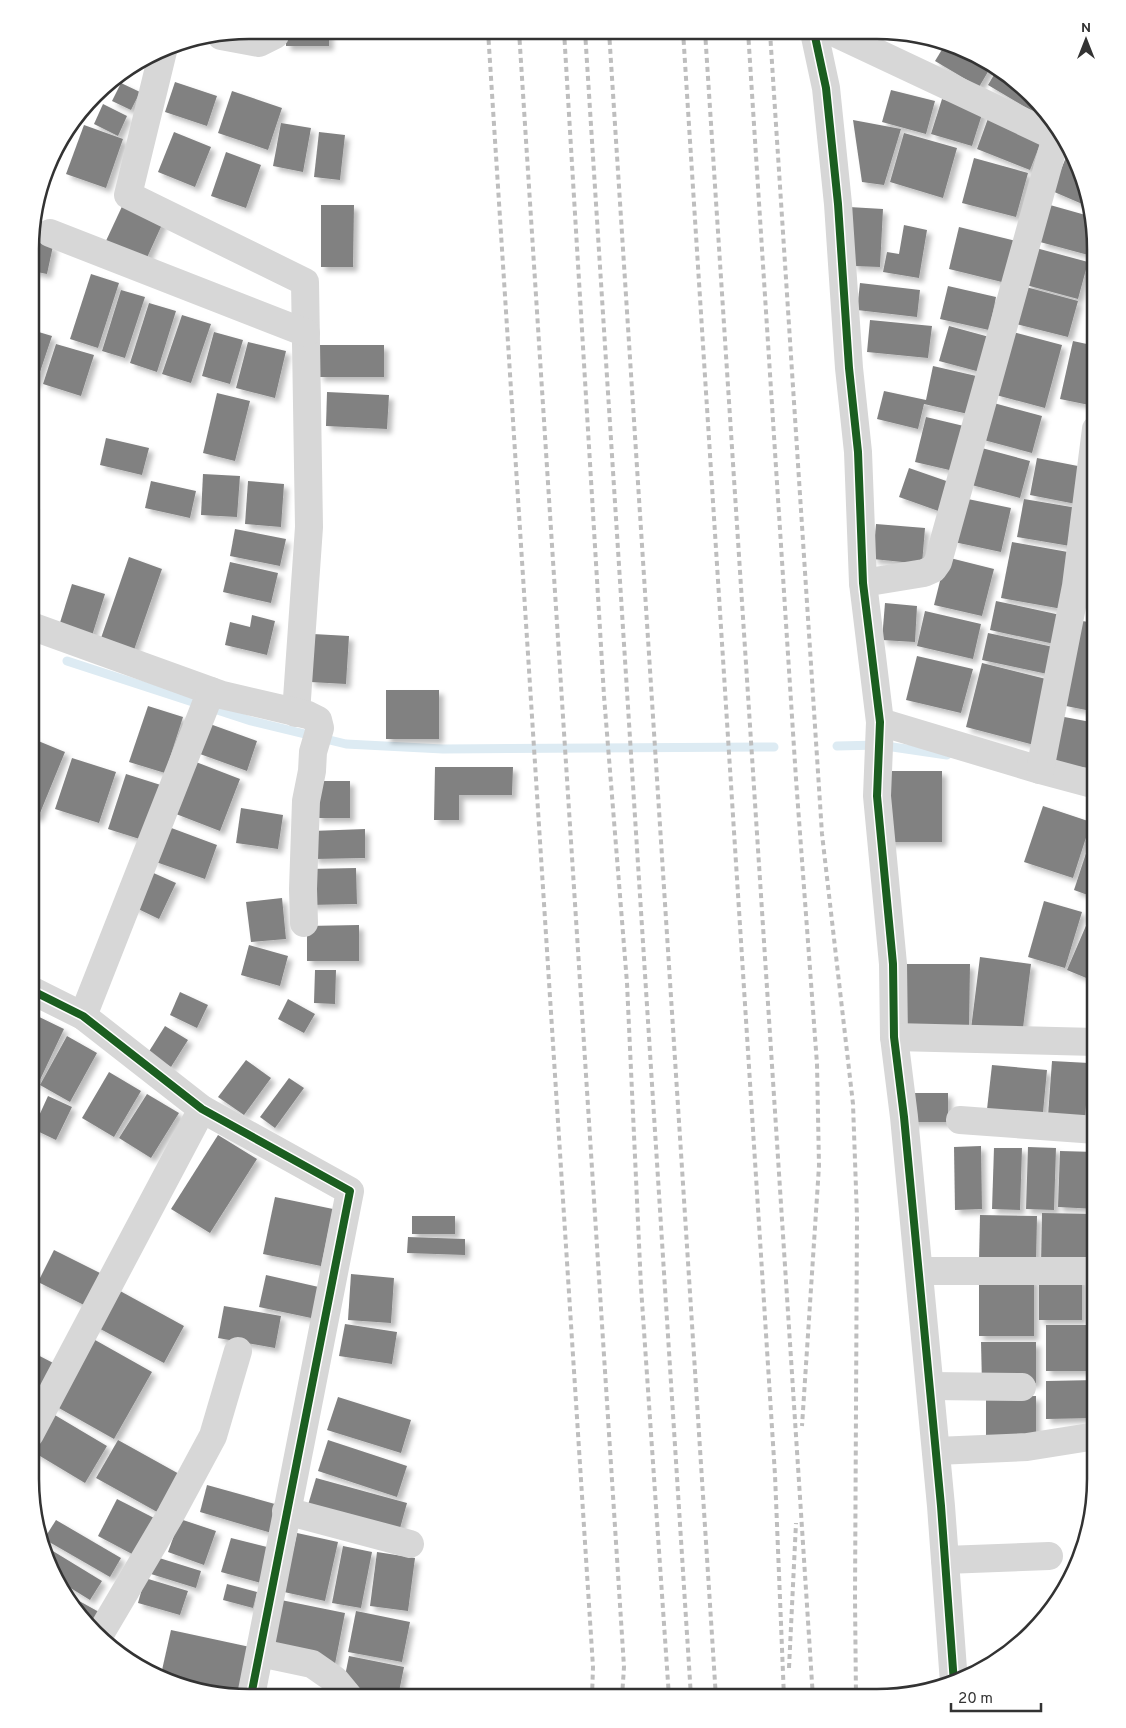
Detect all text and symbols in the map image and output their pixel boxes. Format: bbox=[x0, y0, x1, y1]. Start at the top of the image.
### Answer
north arrow bbox=[1061, 15, 1111, 65]
text: N bbox=[1081, 20, 1091, 37]
scale bar bbox=[951, 1680, 1041, 1712]
text: 20 m bbox=[958, 1690, 993, 1709]

